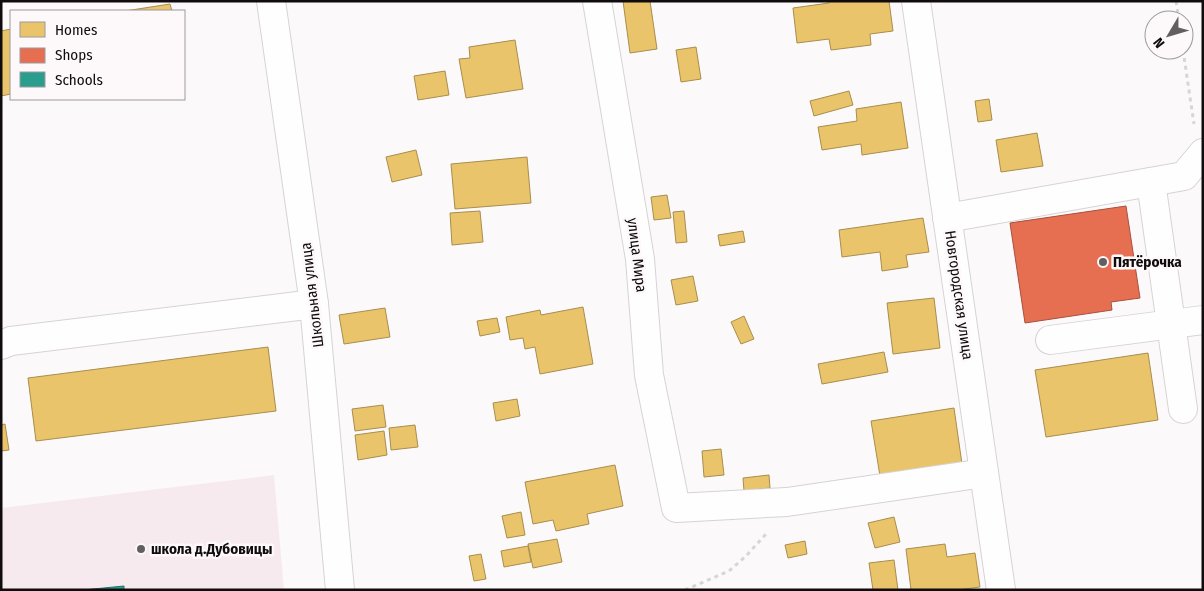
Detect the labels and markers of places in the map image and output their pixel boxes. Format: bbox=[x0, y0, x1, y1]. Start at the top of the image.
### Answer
place label: Пятёрочка bbox=[1113, 253, 1182, 271]
marker: Пятёрочка bbox=[1097, 256, 1109, 268]
place label: школа д.Дубовицы bbox=[151, 540, 272, 558]
marker: школа д.Дубовицы bbox=[135, 543, 147, 555]

